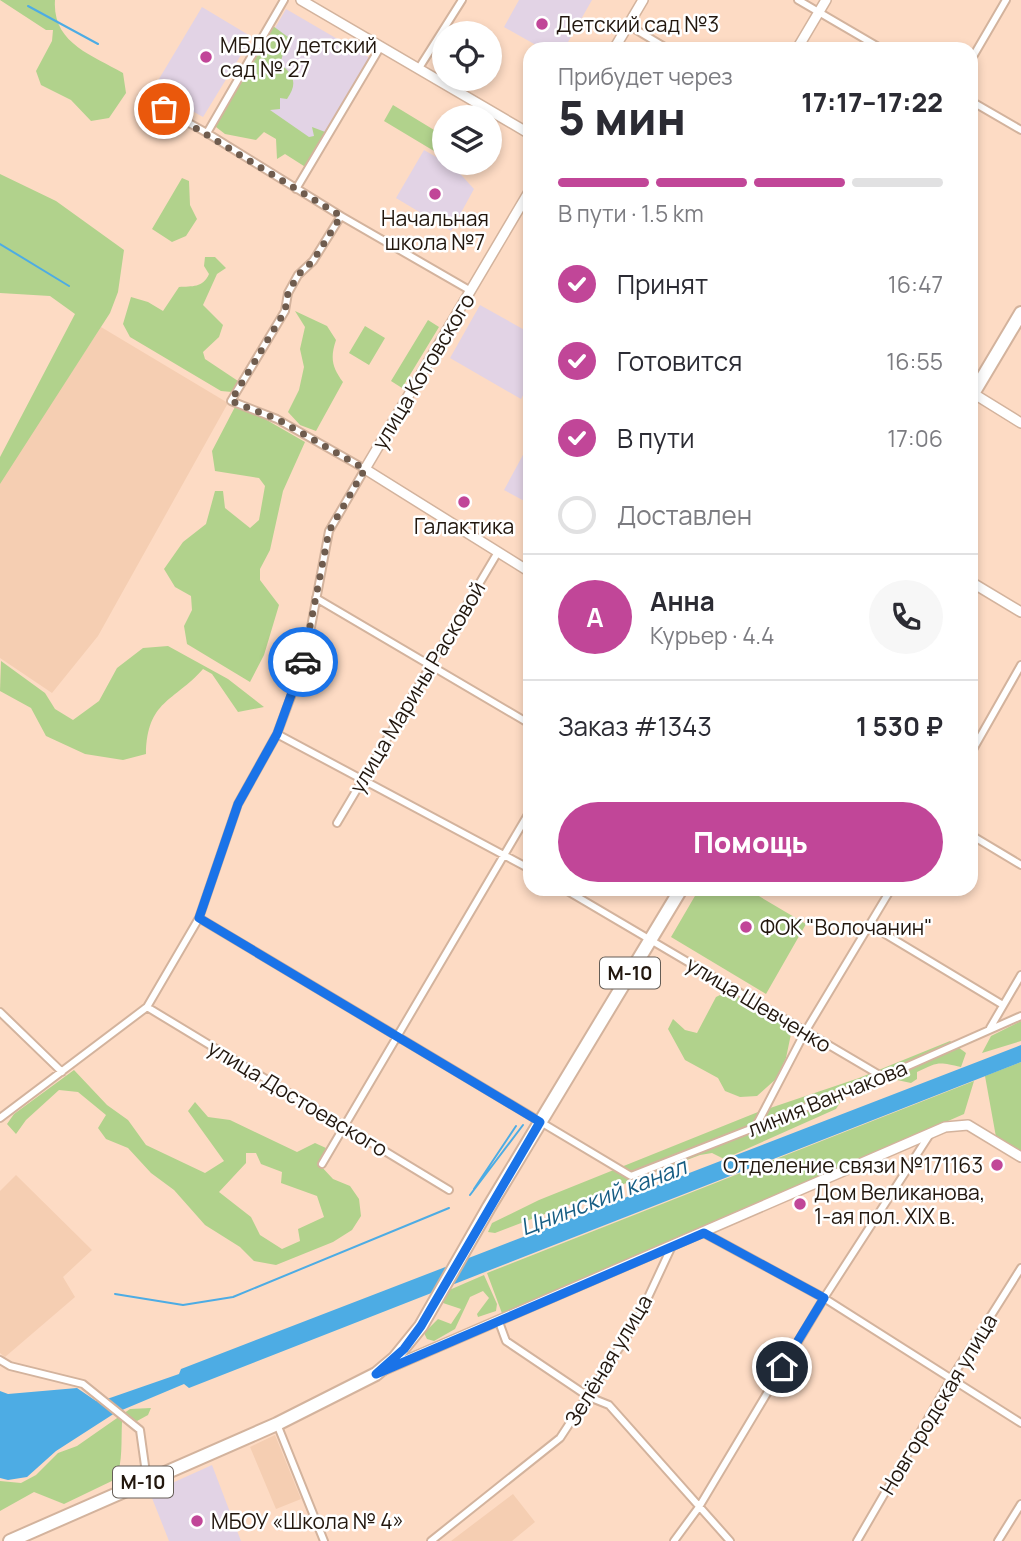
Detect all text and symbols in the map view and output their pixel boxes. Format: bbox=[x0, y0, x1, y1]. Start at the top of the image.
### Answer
place label: Детский сад №3 bbox=[556, 10, 719, 38]
marker: Детский сад №3 bbox=[534, 16, 550, 32]
map controls bbox=[432, 21, 502, 175]
button: locate bbox=[432, 21, 502, 91]
place label: МБДОУ детский сад № 27 bbox=[220, 31, 377, 83]
marker: МБДОУ детский сад № 27 bbox=[198, 49, 214, 65]
text: Прибудет через bbox=[558, 60, 733, 92]
pin bbox=[134, 79, 194, 139]
text: 17:17–17:22 bbox=[801, 84, 943, 120]
text: 5 мин bbox=[558, 86, 686, 149]
icon: bag bbox=[145, 90, 183, 128]
button: layers bbox=[432, 105, 502, 175]
marker: Начальная школа №7 bbox=[427, 186, 443, 202]
text: В пути · 1.5 km bbox=[558, 197, 704, 229]
place label: Начальная школа №7 bbox=[381, 204, 489, 256]
icon: check bbox=[558, 265, 596, 303]
text: Принят bbox=[617, 266, 708, 302]
text: 16:47 bbox=[888, 268, 943, 300]
street label: улица Котовского bbox=[365, 288, 481, 454]
icon: check bbox=[558, 342, 596, 380]
text: Готовится bbox=[617, 343, 742, 379]
text: 16:55 bbox=[886, 345, 943, 377]
icon: check bbox=[558, 419, 596, 457]
text: В пути bbox=[617, 420, 695, 456]
text: 17:06 bbox=[887, 422, 943, 454]
marker: Галактика bbox=[456, 494, 472, 510]
text: Доставлен bbox=[617, 497, 752, 533]
place label: Галактика bbox=[414, 512, 514, 540]
street label: улица Марины Расковой bbox=[343, 576, 491, 798]
button: phone bbox=[869, 580, 943, 654]
text: Анна bbox=[650, 583, 715, 619]
text: А bbox=[586, 599, 604, 635]
text: Курьер · 4.4 bbox=[650, 619, 775, 651]
courier bbox=[268, 627, 338, 697]
icon: car bbox=[284, 643, 322, 681]
text: Заказ #1343 bbox=[558, 708, 712, 744]
text: 1 530 ₽ bbox=[856, 708, 943, 744]
button: Помощь bbox=[558, 802, 943, 882]
place label: ФОК "Волочанин" bbox=[760, 913, 932, 941]
marker: ФОК "Волочанин" bbox=[738, 919, 754, 935]
street label: улица Шевченко bbox=[681, 950, 837, 1058]
road number: М-10 bbox=[600, 958, 660, 988]
street label: улица Достоевского bbox=[203, 1033, 393, 1163]
street label: линия Ванчакова bbox=[743, 1053, 911, 1143]
water label: Цнинский канал bbox=[515, 1149, 692, 1242]
place label: Отделение связи №171163 bbox=[723, 1151, 983, 1179]
marker: Отделение связи №171163 bbox=[989, 1157, 1005, 1173]
place label: Дом Великанова, 1-ая пол. XIX в. bbox=[814, 1178, 985, 1230]
marker: Дом Великанова, 1-ая пол. XIX в. bbox=[792, 1196, 808, 1212]
street label: Зелёная улица bbox=[558, 1289, 658, 1431]
street label: Новгородская улица bbox=[873, 1308, 1003, 1500]
pin bbox=[752, 1337, 812, 1397]
icon: home bbox=[763, 1348, 801, 1386]
road number: М-10 bbox=[113, 1466, 173, 1498]
place label: МБОУ «Школа № 4» bbox=[211, 1507, 404, 1535]
marker: МБОУ «Школа № 4» bbox=[189, 1513, 205, 1529]

